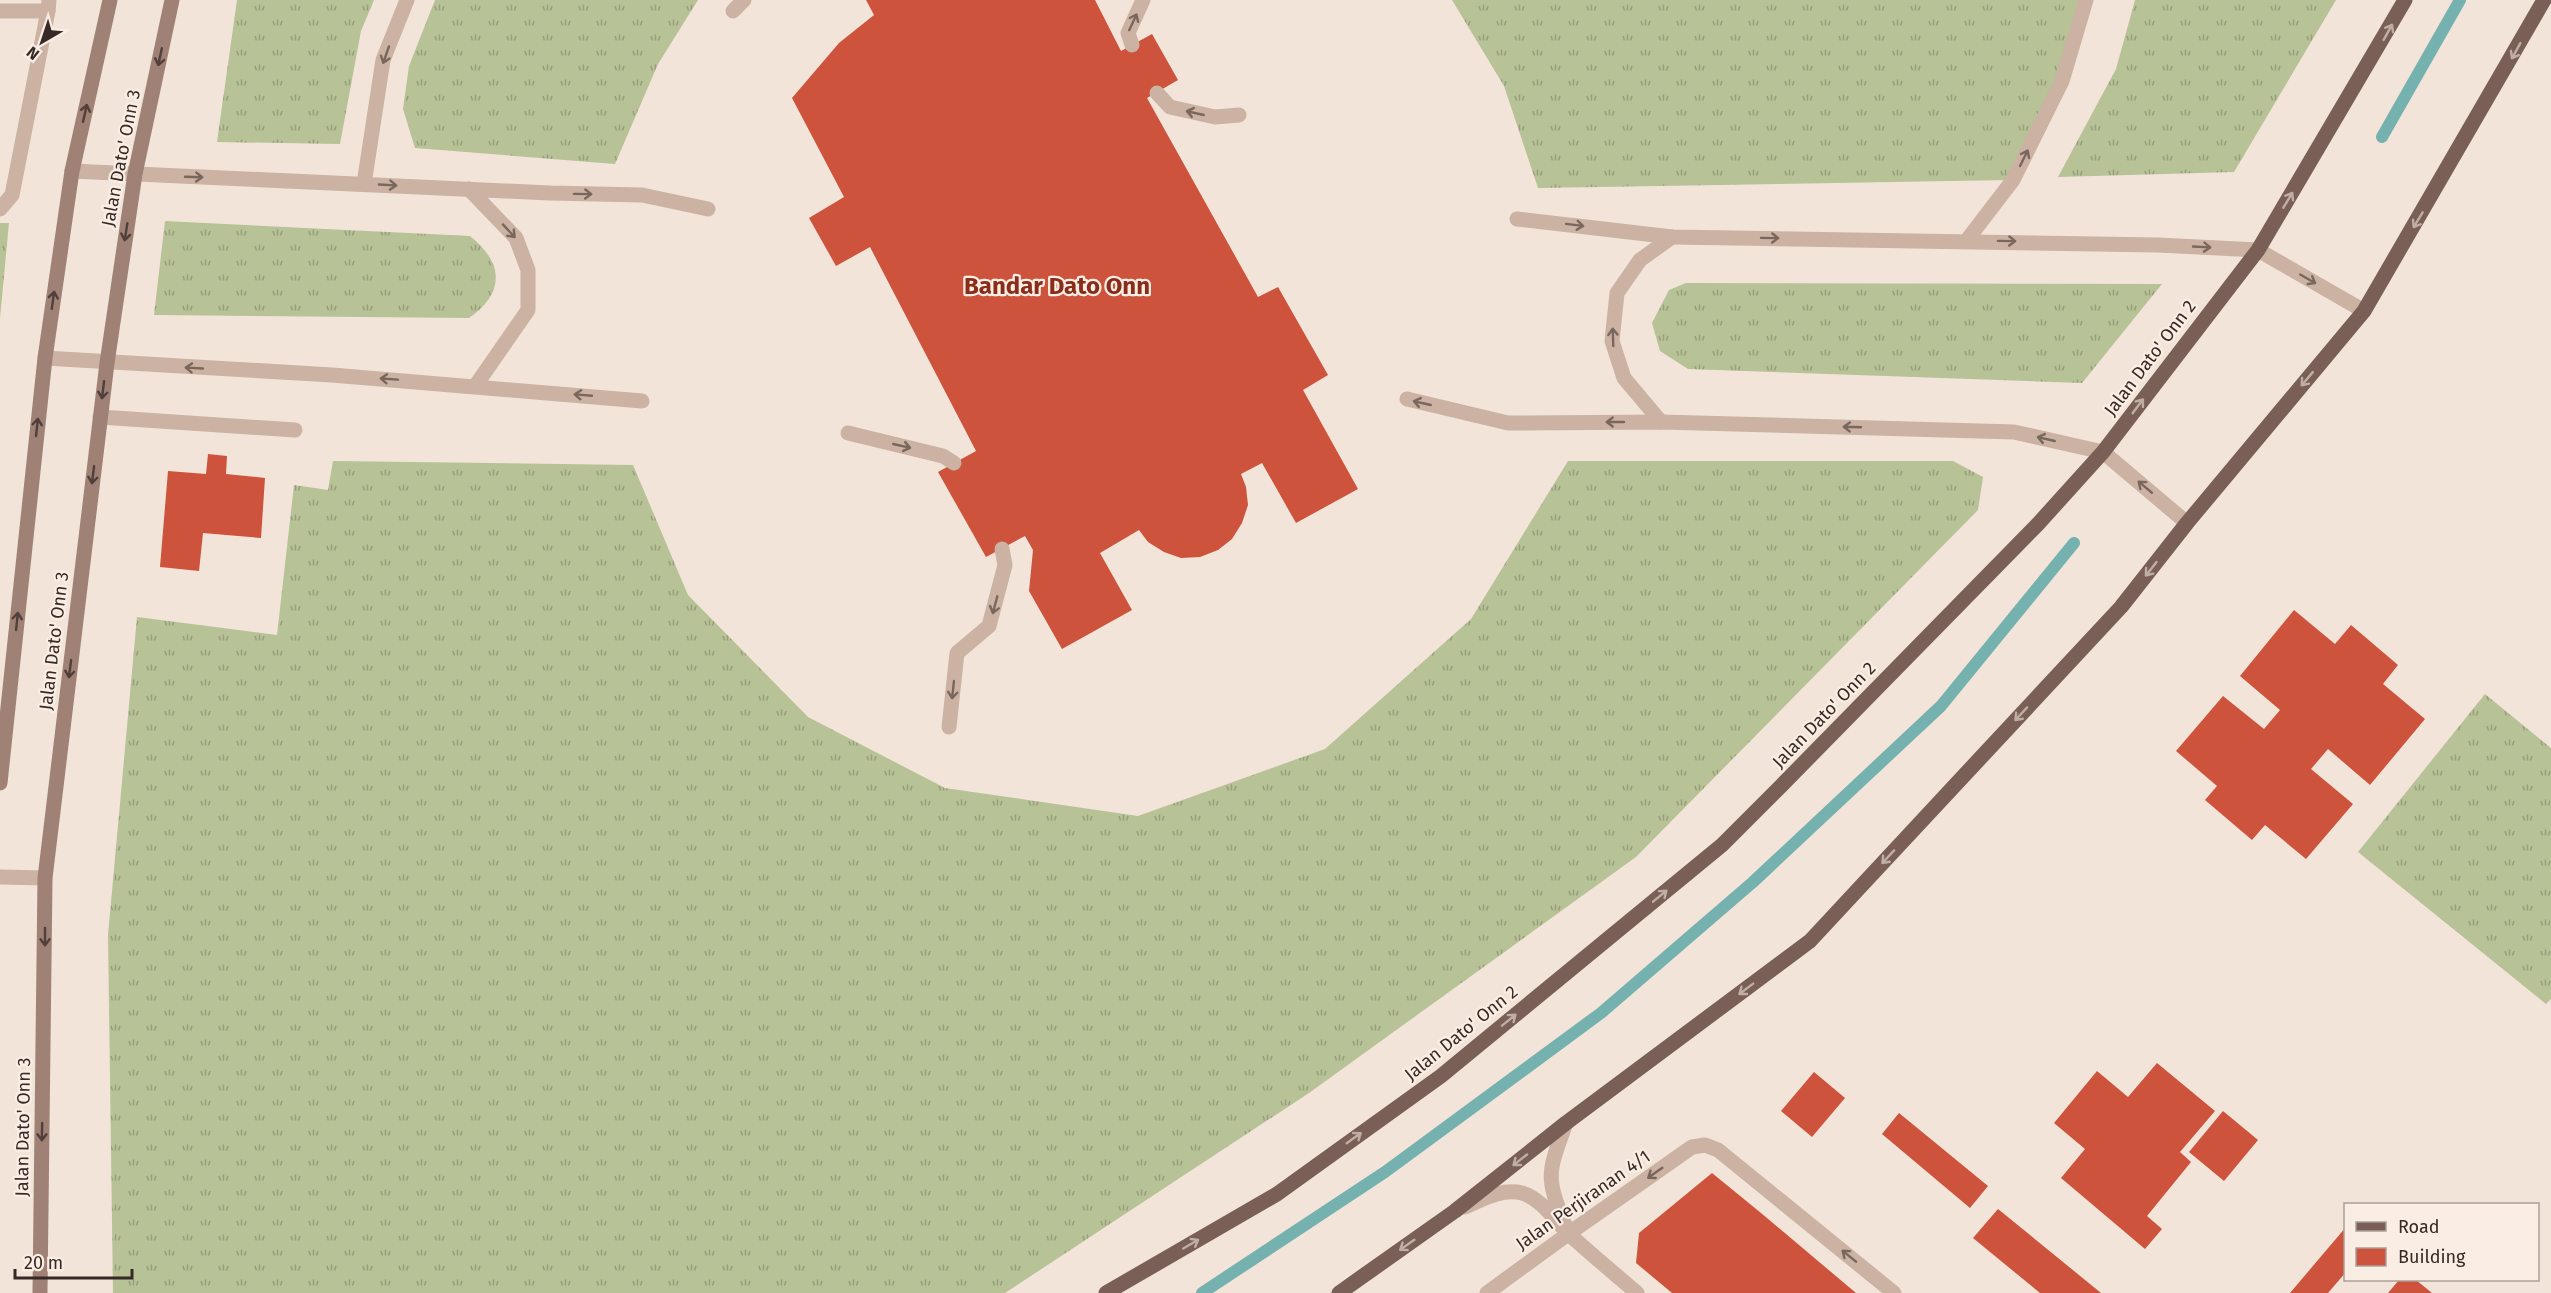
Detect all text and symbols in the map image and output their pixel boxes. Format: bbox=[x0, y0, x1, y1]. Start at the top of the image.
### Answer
north arrow bbox=[12, 12, 72, 72]
one-way arrow bbox=[1127, 14, 1139, 32]
one-way arrow bbox=[2382, 24, 2394, 41]
one-way arrow bbox=[2510, 42, 2522, 59]
text: N bbox=[23, 43, 43, 64]
one-way arrow bbox=[380, 45, 391, 64]
one-way arrow bbox=[154, 47, 165, 66]
street label: Jalan Dato' Onn 3 bbox=[97, 88, 145, 228]
one-way arrow bbox=[79, 104, 91, 123]
one-way arrow bbox=[1186, 107, 1205, 118]
one-way arrow bbox=[2019, 149, 2030, 167]
one-way arrow bbox=[183, 171, 203, 182]
one-way arrow bbox=[378, 180, 398, 191]
one-way arrow bbox=[573, 188, 593, 200]
one-way arrow bbox=[2282, 192, 2294, 209]
one-way arrow bbox=[2412, 211, 2424, 228]
one-way arrow bbox=[1565, 220, 1585, 231]
one-way arrow bbox=[121, 222, 132, 241]
one-way arrow bbox=[502, 223, 516, 238]
one-way arrow bbox=[1759, 232, 1779, 244]
one-way arrow bbox=[1996, 236, 2016, 247]
one-way arrow bbox=[2191, 241, 2211, 252]
district label: Bandar Dato Onn bbox=[964, 272, 1150, 300]
one-way arrow bbox=[2299, 273, 2316, 285]
one-way arrow bbox=[48, 290, 59, 310]
street label: Jalan Dato' Onn 2 bbox=[2099, 296, 2201, 420]
one-way arrow bbox=[1608, 328, 1619, 348]
one-way arrow bbox=[185, 362, 205, 373]
one-way arrow bbox=[2300, 371, 2314, 386]
one-way arrow bbox=[380, 373, 400, 384]
one-way arrow bbox=[97, 380, 108, 400]
one-way arrow bbox=[574, 389, 594, 400]
one-way arrow bbox=[1413, 396, 1432, 408]
one-way arrow bbox=[2132, 398, 2145, 414]
one-way arrow bbox=[1605, 416, 1625, 428]
one-way arrow bbox=[32, 417, 43, 437]
one-way arrow bbox=[1842, 422, 1862, 433]
one-way arrow bbox=[2037, 433, 2056, 445]
one-way arrow bbox=[892, 441, 911, 453]
one-way arrow bbox=[87, 465, 98, 485]
one-way arrow bbox=[2137, 481, 2153, 494]
one-way arrow bbox=[2145, 561, 2158, 577]
street label: Jalan Dato' Onn 3 bbox=[35, 571, 73, 711]
one-way arrow bbox=[988, 596, 1000, 615]
one-way arrow bbox=[12, 611, 23, 631]
street label: Jalan Dato' Onn 2 bbox=[1768, 657, 1880, 773]
one-way arrow bbox=[64, 659, 75, 678]
one-way arrow bbox=[947, 679, 958, 699]
one-way arrow bbox=[2014, 707, 2029, 722]
one-way arrow bbox=[1882, 849, 1896, 864]
one-way arrow bbox=[1651, 890, 1667, 903]
one-way arrow bbox=[39, 926, 51, 946]
street label: Jalan Dato' Onn 2 bbox=[1400, 981, 1522, 1085]
one-way arrow bbox=[1738, 983, 1754, 995]
one-way arrow bbox=[1501, 1013, 1516, 1027]
street label: Jalan Dato' Onn 3 bbox=[11, 1057, 35, 1197]
one-way arrow bbox=[37, 1121, 48, 1141]
one-way arrow bbox=[1346, 1132, 1362, 1145]
street label: Jalan Perjiranan 4/1 bbox=[1512, 1145, 1654, 1255]
one-way arrow bbox=[1513, 1153, 1529, 1166]
one-way arrow bbox=[1647, 1167, 1663, 1179]
legend bbox=[2344, 1203, 2539, 1281]
text: Road bbox=[2398, 1216, 2440, 1238]
one-way arrow bbox=[1182, 1238, 1199, 1250]
one-way arrow bbox=[1400, 1239, 1416, 1251]
scale bar bbox=[15, 1242, 132, 1280]
text: Building bbox=[2398, 1246, 2466, 1268]
one-way arrow bbox=[1841, 1250, 1857, 1263]
text: 20 m bbox=[24, 1252, 63, 1274]

